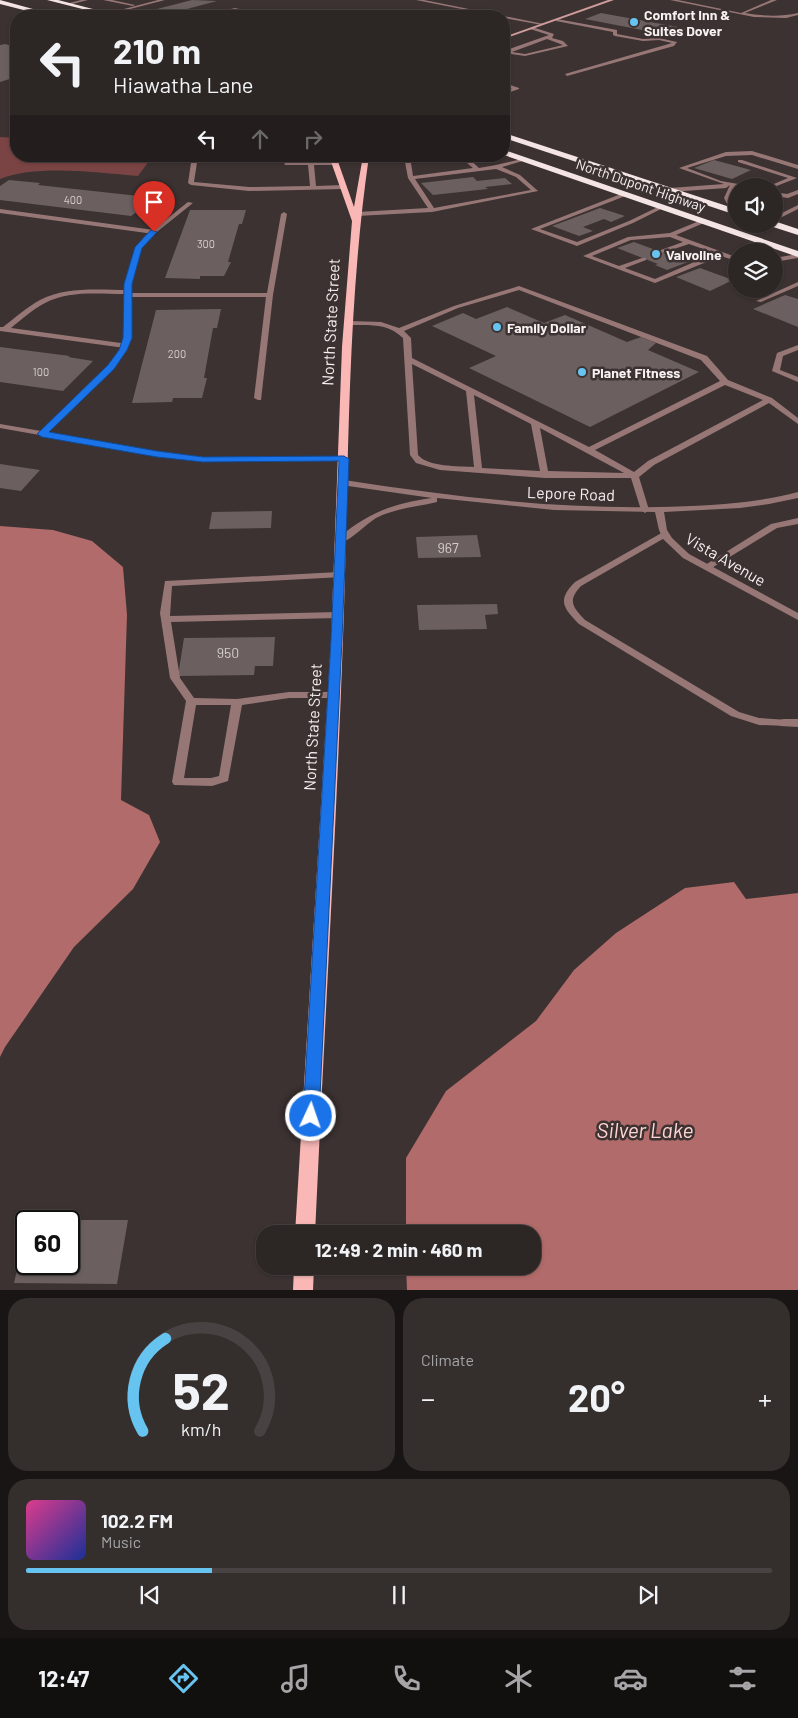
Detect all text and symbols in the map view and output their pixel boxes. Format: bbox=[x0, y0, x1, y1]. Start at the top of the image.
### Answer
place label: Comfort Inn & Suites Dover bbox=[644, 6, 730, 39]
marker: Comfort Inn & Suites Dover bbox=[628, 16, 640, 28]
text: 210 m bbox=[113, 29, 201, 71]
icon: left bbox=[30, 30, 95, 95]
text: Hiawatha Lane bbox=[113, 71, 254, 97]
icon: left bbox=[193, 125, 221, 153]
icon: ahead bbox=[246, 125, 274, 153]
icon: right bbox=[299, 125, 327, 153]
street label: North Dupont Highway bbox=[574, 155, 708, 215]
map controls bbox=[728, 178, 783, 298]
button: sound bbox=[728, 178, 783, 233]
pin bbox=[133, 181, 175, 232]
icon: arrive bbox=[140, 188, 168, 216]
house number: 400 bbox=[64, 193, 82, 206]
house number: 300 bbox=[197, 237, 215, 250]
button: layers bbox=[728, 243, 783, 298]
place label: Valvoline bbox=[666, 246, 722, 263]
marker: Valvoline bbox=[650, 248, 662, 260]
street label: North State Street bbox=[317, 258, 343, 386]
place label: Family Dollar bbox=[507, 319, 587, 336]
marker: Family Dollar bbox=[491, 321, 503, 333]
house number: 200 bbox=[168, 347, 186, 360]
place label: Planet Fitness bbox=[592, 364, 680, 381]
house number: 100 bbox=[33, 365, 49, 378]
marker: Planet Fitness bbox=[576, 366, 588, 378]
street label: Lepore Road bbox=[527, 482, 615, 504]
street label: Vista Avenue bbox=[683, 528, 769, 590]
house number: 967 bbox=[437, 539, 459, 556]
house number: 950 bbox=[217, 644, 239, 661]
street label: North State Street bbox=[299, 663, 325, 791]
position arrow bbox=[284, 1089, 336, 1141]
water label: Silver Lake bbox=[597, 1117, 693, 1142]
speed limit sign: 60 bbox=[15, 1210, 80, 1275]
text: 12:49 · 2 min · 460 m bbox=[315, 1238, 482, 1261]
text: Climate bbox=[421, 1350, 474, 1369]
text: 52 bbox=[173, 1358, 230, 1420]
text: 20° bbox=[568, 1374, 625, 1420]
text: − bbox=[421, 1381, 435, 1415]
text: + bbox=[758, 1381, 772, 1415]
text: km/h bbox=[181, 1418, 222, 1440]
text: 102.2 FM bbox=[101, 1509, 173, 1532]
text: Music bbox=[101, 1532, 141, 1551]
icon: previous bbox=[136, 1581, 164, 1609]
icon: pause bbox=[385, 1581, 413, 1609]
icon: next bbox=[634, 1581, 662, 1609]
icon: directions bbox=[166, 1661, 201, 1696]
icon: music bbox=[278, 1661, 313, 1696]
icon: phone bbox=[389, 1661, 424, 1696]
icon: climate bbox=[501, 1661, 536, 1696]
icon: car bbox=[613, 1661, 648, 1696]
icon: filters bbox=[725, 1661, 760, 1696]
text: 12:47 bbox=[38, 1665, 89, 1691]

